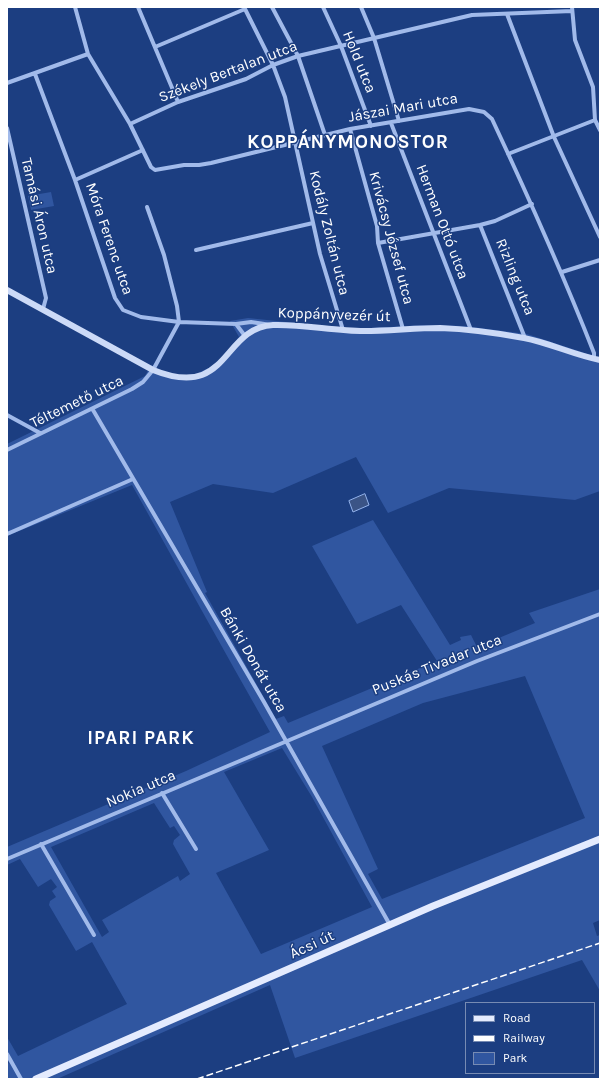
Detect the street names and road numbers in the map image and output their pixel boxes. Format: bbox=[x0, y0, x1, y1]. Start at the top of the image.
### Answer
street label: Hold utca bbox=[338, 28, 380, 96]
street label: Székely Bertalan utca bbox=[156, 37, 300, 107]
street label: Jászai Mari utca bbox=[347, 90, 459, 126]
street label: Tamási Áron utca bbox=[17, 156, 61, 276]
street label: Herman Ottó utca bbox=[412, 162, 472, 282]
street label: Kodály Zoltán utca bbox=[305, 169, 353, 297]
street label: Krivácsy József utca bbox=[365, 169, 417, 307]
street label: Móra Ferenc utca bbox=[81, 181, 137, 297]
street label: Rizling utca bbox=[491, 236, 539, 318]
street label: Koppányvezér út bbox=[277, 304, 391, 326]
street label: Téltemető utca bbox=[27, 372, 127, 432]
street label: Bánki Donát utca bbox=[216, 604, 290, 716]
street label: Puskás Tivadar utca bbox=[370, 631, 504, 699]
street label: Nokia utca bbox=[103, 766, 179, 812]
street label: Ácsi út bbox=[287, 927, 337, 963]

